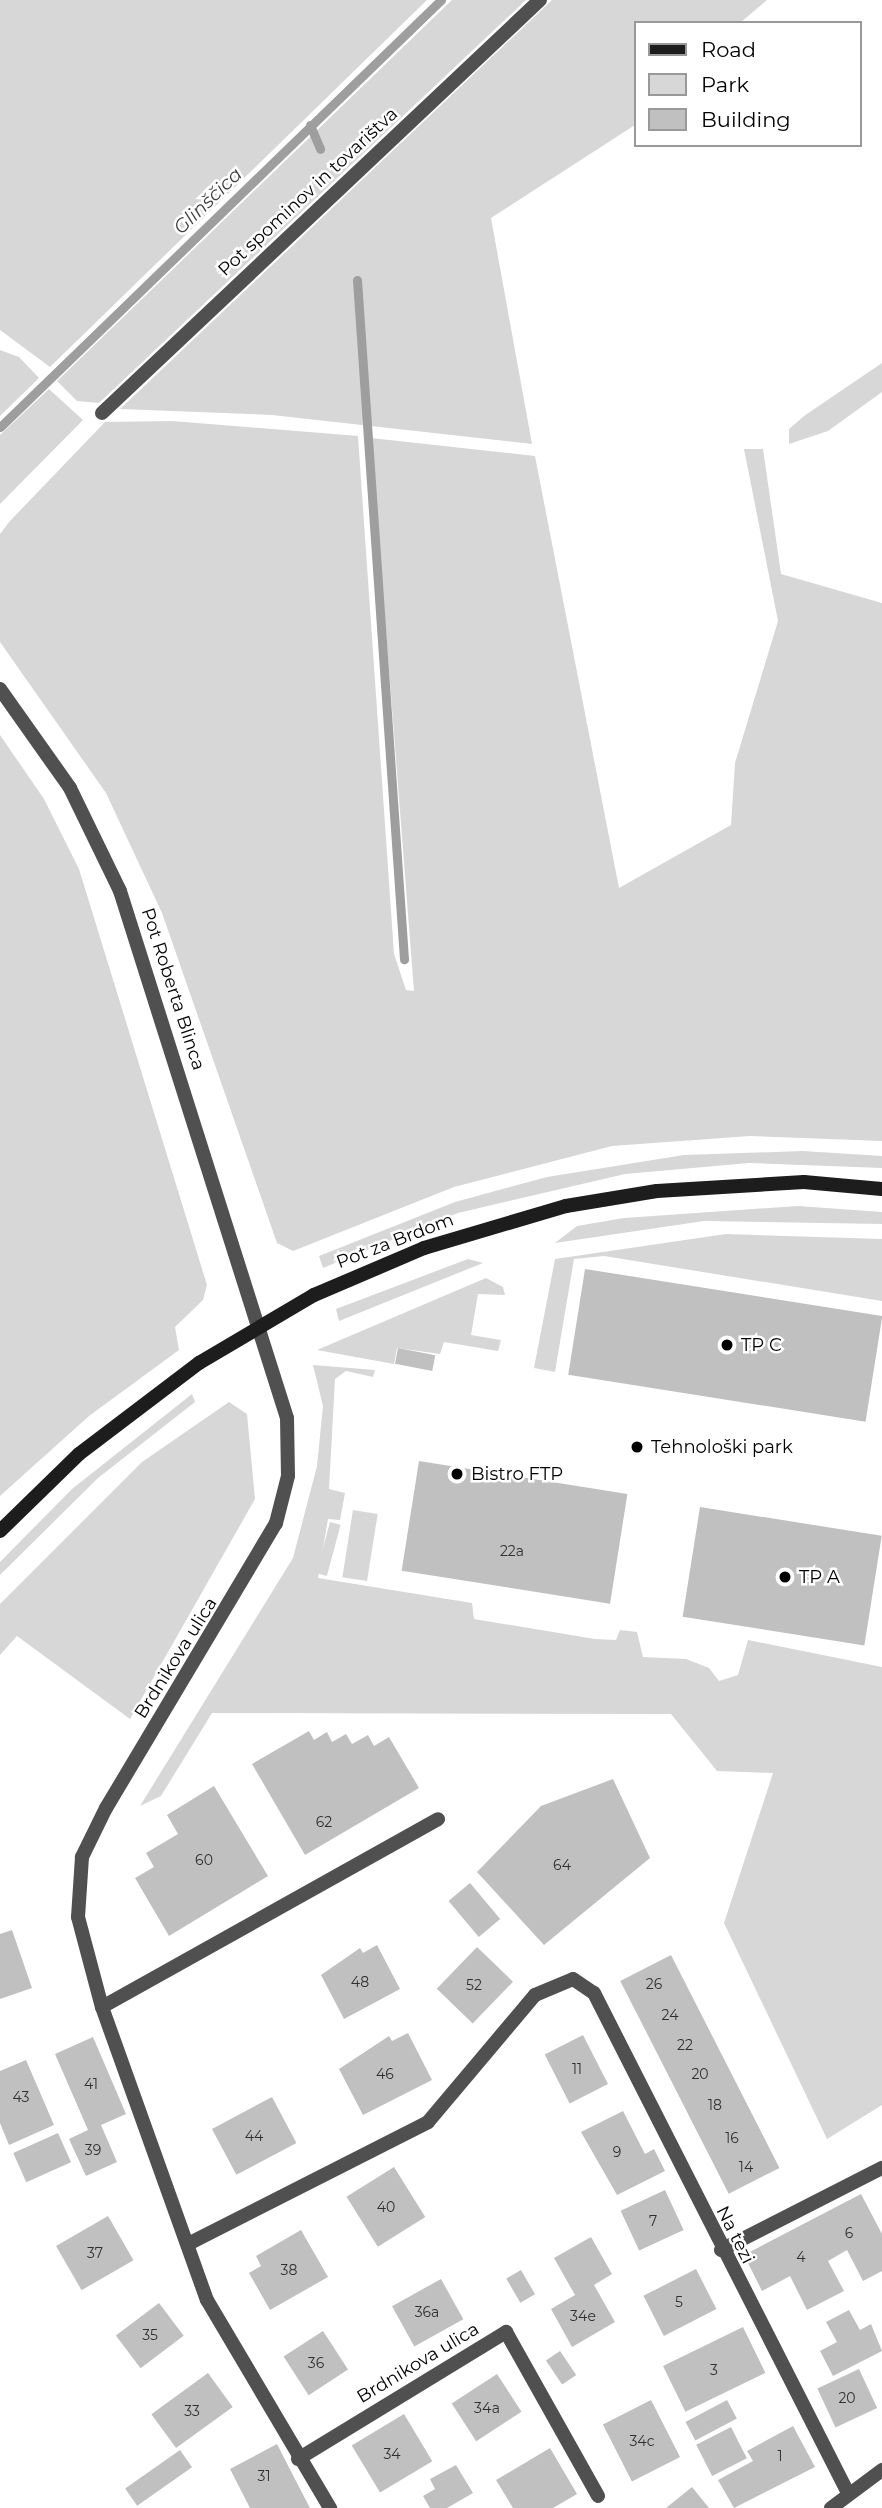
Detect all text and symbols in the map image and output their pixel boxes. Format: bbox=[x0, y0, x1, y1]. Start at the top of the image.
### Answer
legend bbox=[634, 21, 861, 147]
text: Road bbox=[701, 37, 756, 62]
text: Park bbox=[701, 72, 749, 97]
street label: Pot spominov in tovarištva bbox=[214, 103, 402, 281]
text: Building bbox=[701, 107, 791, 132]
water label: Glinščica bbox=[169, 163, 247, 239]
street label: Pot Roberta Blinca bbox=[137, 905, 209, 1073]
street label: Pot za Brdom bbox=[333, 1209, 457, 1273]
place label: TP C bbox=[741, 1334, 782, 1356]
marker: TP C bbox=[719, 1337, 735, 1353]
place label: Tehnološki park bbox=[651, 1436, 793, 1458]
marker: Tehnološki park bbox=[629, 1439, 645, 1455]
place label: Bistro FTP bbox=[471, 1463, 563, 1485]
marker: Bistro FTP bbox=[449, 1466, 465, 1482]
house number: 22a bbox=[500, 1543, 524, 1559]
place label: TP A bbox=[799, 1566, 840, 1588]
marker: TP A bbox=[777, 1569, 793, 1585]
street label: Brdnikova ulica bbox=[130, 1594, 222, 1722]
house number: 62 bbox=[316, 1814, 332, 1830]
house number: 60 bbox=[195, 1852, 213, 1868]
house number: 64 bbox=[553, 1857, 571, 1873]
house number: 48 bbox=[351, 1974, 369, 1990]
house number: 26 bbox=[646, 1976, 662, 1992]
house number: 52 bbox=[466, 1977, 482, 1993]
house number: 24 bbox=[662, 2007, 678, 2023]
house number: 22 bbox=[677, 2037, 693, 2053]
house number: 11 bbox=[572, 2061, 582, 2077]
house number: 46 bbox=[376, 2066, 394, 2082]
house number: 20 bbox=[691, 2066, 709, 2082]
house number: 41 bbox=[84, 2076, 98, 2092]
house number: 43 bbox=[13, 2089, 29, 2105]
house number: 18 bbox=[708, 2097, 722, 2113]
house number: 44 bbox=[245, 2128, 263, 2144]
house number: 16 bbox=[725, 2130, 739, 2146]
house number: 39 bbox=[85, 2142, 101, 2158]
house number: 9 bbox=[613, 2144, 621, 2160]
house number: 14 bbox=[739, 2159, 753, 2175]
house number: 40 bbox=[377, 2199, 395, 2215]
street label: Na tezi bbox=[711, 2203, 759, 2267]
house number: 7 bbox=[649, 2213, 657, 2229]
house number: 6 bbox=[845, 2225, 853, 2241]
house number: 37 bbox=[87, 2245, 103, 2261]
house number: 4 bbox=[796, 2249, 806, 2265]
house number: 38 bbox=[281, 2262, 297, 2278]
house number: 5 bbox=[675, 2294, 683, 2310]
house number: 36a bbox=[415, 2304, 439, 2320]
house number: 34e bbox=[570, 2308, 596, 2324]
street label: Brdnikova ulica bbox=[353, 2318, 483, 2408]
house number: 35 bbox=[142, 2327, 158, 2343]
house number: 36 bbox=[308, 2355, 324, 2371]
house number: 3 bbox=[710, 2362, 718, 2378]
house number: 20 bbox=[838, 2390, 856, 2406]
house number: 34a bbox=[474, 2400, 500, 2416]
house number: 33 bbox=[184, 2403, 200, 2419]
house number: 34c bbox=[629, 2433, 655, 2449]
house number: 34 bbox=[383, 2446, 401, 2462]
house number: 1 bbox=[777, 2448, 783, 2464]
house number: 31 bbox=[258, 2468, 270, 2484]

